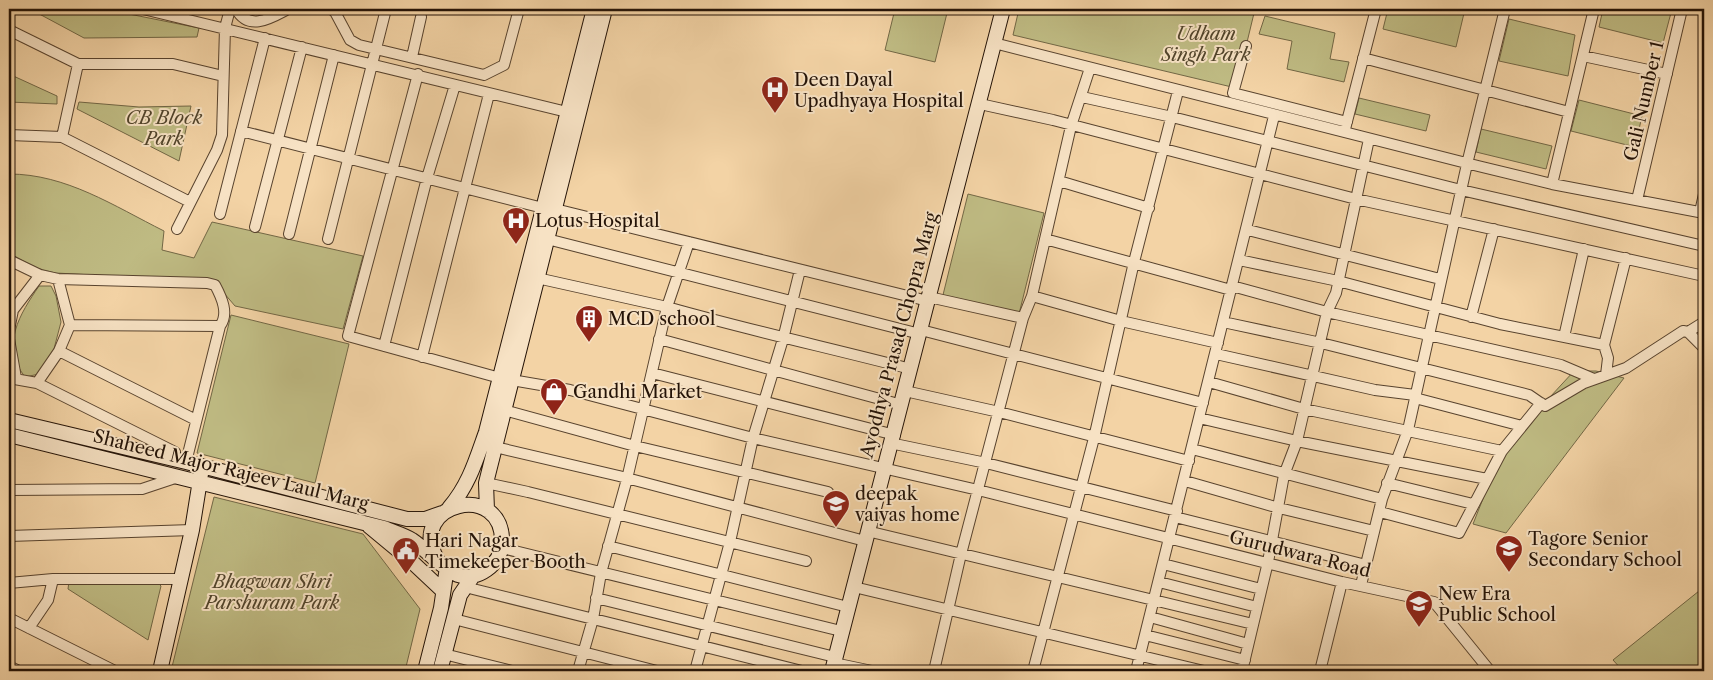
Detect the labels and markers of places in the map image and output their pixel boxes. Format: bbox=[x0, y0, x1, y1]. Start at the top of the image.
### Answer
place label: Deen Dayal Upadhyaya Hospital bbox=[794, 69, 964, 112]
hospital icon: Deen Dayal Upadhyaya Hospital bbox=[760, 75, 790, 114]
hospital icon: Lotus Hospital bbox=[501, 206, 531, 245]
place label: Lotus Hospital bbox=[535, 210, 660, 232]
building icon: MCD school bbox=[574, 304, 604, 343]
place label: MCD school bbox=[608, 308, 715, 330]
shop icon: Gandhi Market bbox=[539, 377, 569, 416]
place label: Gandhi Market bbox=[573, 381, 703, 403]
place label: deepak vaiyas home bbox=[854, 483, 960, 526]
school or university icon: deepak vaiyas home bbox=[821, 489, 851, 528]
place label: Tagore Senior Secondary School bbox=[1528, 528, 1682, 571]
place label: Hari Nagar Timekeeper Booth bbox=[425, 530, 586, 573]
school or university icon: Tagore Senior Secondary School bbox=[1494, 534, 1524, 573]
public building icon: Hari Nagar Timekeeper Booth bbox=[391, 536, 421, 575]
place label: New Era Public School bbox=[1438, 583, 1556, 626]
school or university icon: New Era Public School bbox=[1404, 589, 1434, 628]

